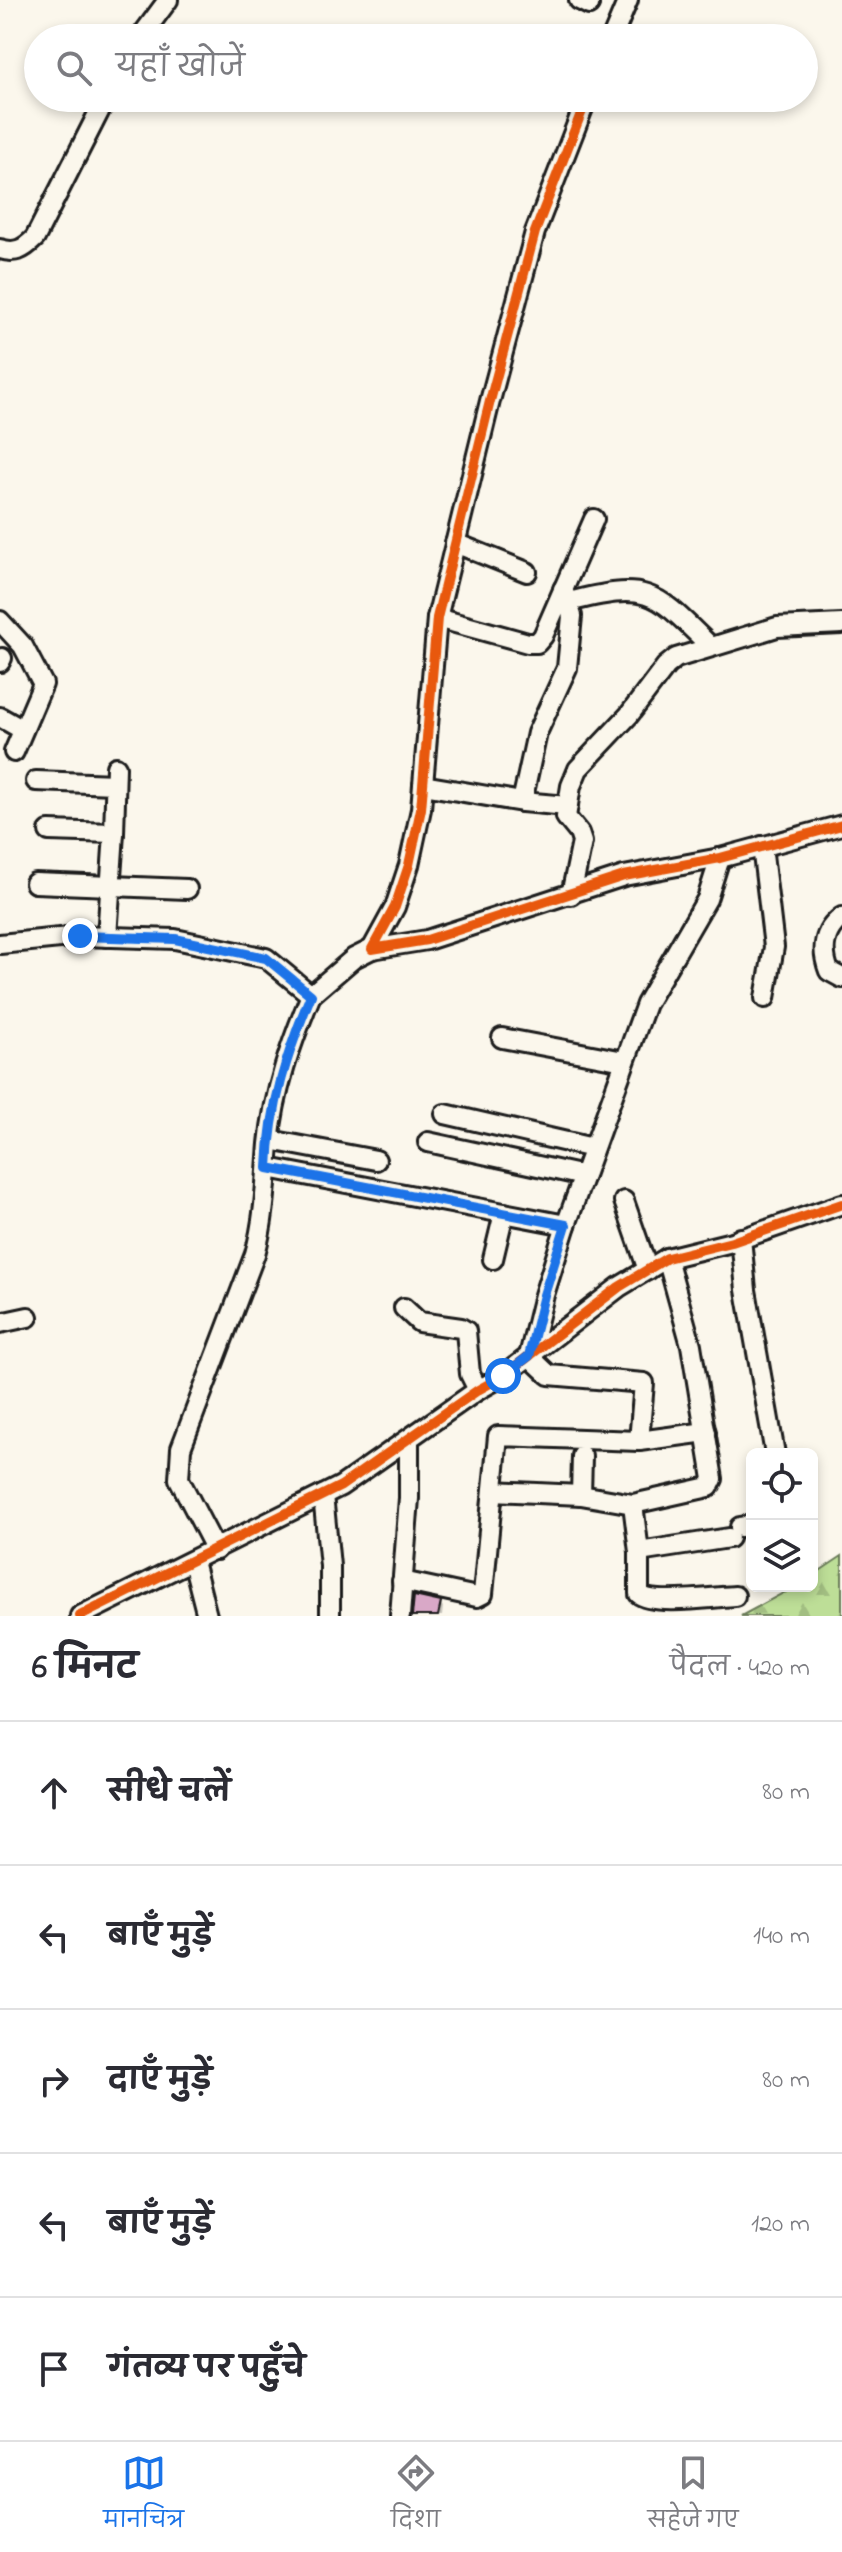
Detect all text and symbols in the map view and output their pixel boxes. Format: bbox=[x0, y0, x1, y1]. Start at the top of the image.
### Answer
search box bbox=[24, 24, 818, 112]
icon: search bbox=[52, 46, 96, 90]
text: यहाँ खोजें bbox=[116, 47, 245, 91]
route end bbox=[62, 918, 98, 954]
route start bbox=[485, 1358, 521, 1394]
map controls bbox=[746, 1448, 818, 1592]
button: locate bbox=[746, 1448, 818, 1520]
button: layers bbox=[746, 1520, 818, 1592]
text: 6 मिनट bbox=[32, 1644, 138, 1694]
text: पैदल · 420 m bbox=[670, 1650, 810, 1688]
icon: ahead bbox=[32, 1771, 76, 1815]
text: सीधे चलें bbox=[108, 1772, 231, 1816]
text: 80 m bbox=[762, 1774, 810, 1812]
icon: left bbox=[32, 1915, 76, 1959]
text: बाएँ मुड़ें bbox=[108, 1916, 213, 1960]
text: 140 m bbox=[753, 1918, 810, 1956]
icon: right bbox=[32, 2059, 76, 2103]
text: दाएँ मुड़ें bbox=[108, 2060, 212, 2104]
text: 80 m bbox=[762, 2062, 810, 2100]
icon: left bbox=[32, 2203, 76, 2247]
text: बाएँ मुड़ें bbox=[108, 2204, 213, 2248]
text: 120 m bbox=[751, 2206, 810, 2244]
icon: arrive bbox=[32, 2347, 76, 2391]
text: गंतव्य पर पहुँचे bbox=[108, 2348, 305, 2392]
tab: मानचित्र bbox=[103, 2451, 184, 2544]
tab: दिशा bbox=[391, 2451, 441, 2544]
tab: सहेजे गए bbox=[647, 2451, 739, 2544]

